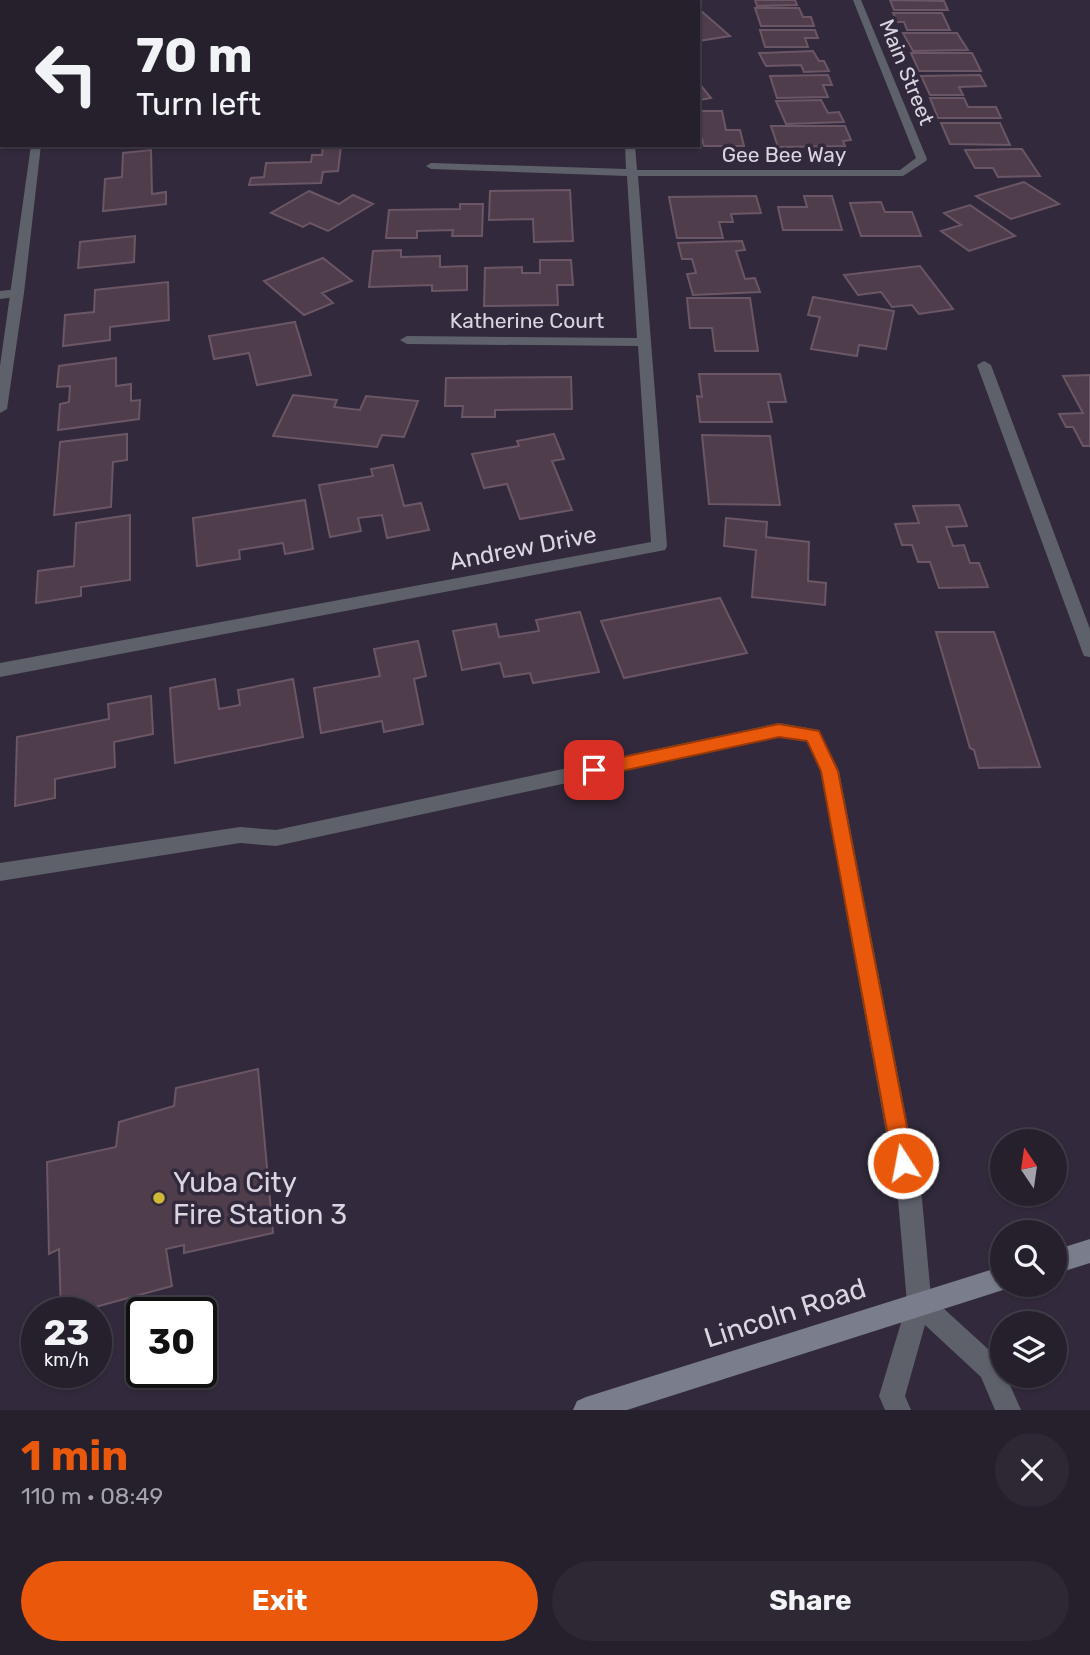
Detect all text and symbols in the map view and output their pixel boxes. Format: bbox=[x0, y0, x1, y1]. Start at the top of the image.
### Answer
street label: Main Street bbox=[874, 15, 940, 129]
text: 70 m bbox=[136, 26, 253, 84]
icon: left bbox=[21, 28, 112, 119]
text: Turn left bbox=[136, 85, 261, 123]
street label: Gee Bee Way bbox=[722, 142, 847, 167]
street label: Katherine Court bbox=[450, 308, 604, 333]
street label: Andrew Drive bbox=[447, 520, 599, 576]
pin bbox=[564, 740, 624, 800]
icon: arrive bbox=[575, 751, 613, 789]
position arrow bbox=[866, 1126, 940, 1200]
north arrow bbox=[990, 1129, 1068, 1206]
map controls bbox=[990, 1129, 1067, 1388]
place label: Yuba City Fire Station 3 bbox=[173, 1166, 347, 1231]
marker: Yuba City Fire Station 3 bbox=[151, 1190, 167, 1206]
button: search bbox=[990, 1220, 1067, 1297]
street label: Lincoln Road bbox=[700, 1271, 870, 1355]
speed limit sign: 30 bbox=[126, 1297, 217, 1388]
button: layers bbox=[990, 1311, 1067, 1388]
text: 23 bbox=[44, 1312, 89, 1354]
text: km/h bbox=[44, 1349, 89, 1371]
text: 1 min bbox=[21, 1431, 128, 1481]
button: close bbox=[995, 1433, 1069, 1507]
text: 110 m · 08:49 bbox=[21, 1482, 163, 1510]
button: Exit bbox=[21, 1561, 538, 1641]
button: Share bbox=[552, 1561, 1069, 1641]

